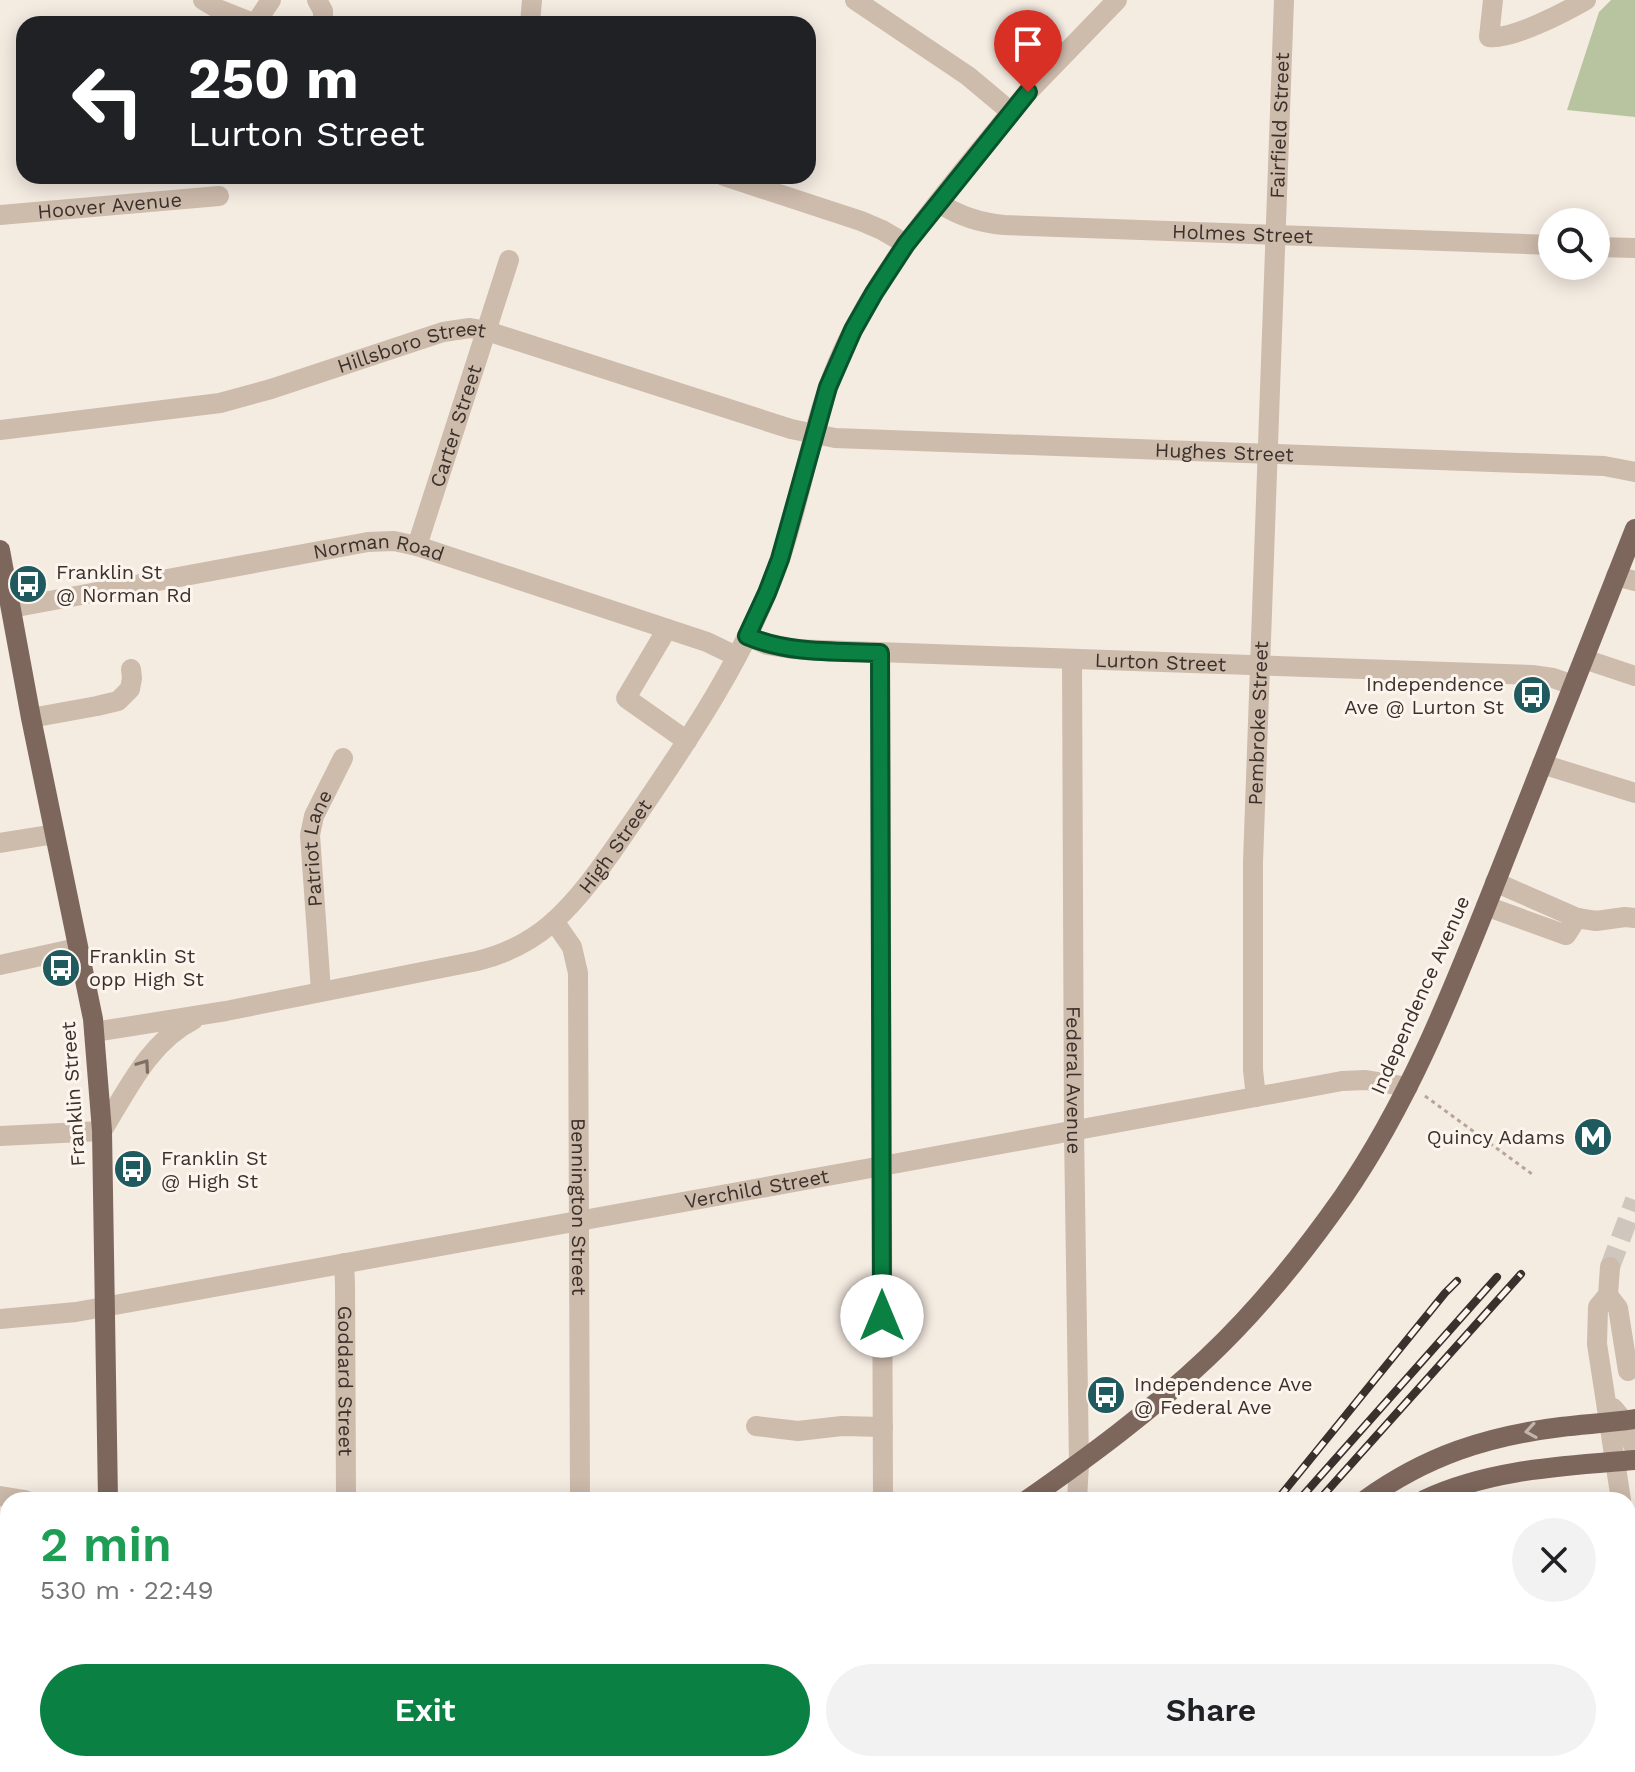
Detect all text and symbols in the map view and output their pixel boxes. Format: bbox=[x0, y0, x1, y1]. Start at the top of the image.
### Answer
pin bbox=[994, 10, 1062, 92]
icon: arrive bbox=[1006, 22, 1050, 66]
text: 250 m bbox=[188, 46, 359, 112]
icon: left bbox=[56, 48, 160, 152]
street label: Fairfield Street bbox=[1265, 51, 1294, 199]
text: Lurton Street bbox=[188, 113, 425, 155]
street label: Hoover Avenue bbox=[36, 187, 183, 224]
map controls bbox=[1538, 208, 1610, 280]
button: search bbox=[1538, 208, 1610, 280]
street label: Holmes Street bbox=[1172, 219, 1314, 248]
street label: Hillsboro Street bbox=[334, 316, 489, 378]
street label: Carter Street bbox=[425, 361, 487, 490]
street label: Hughes Street bbox=[1154, 438, 1295, 467]
street label: Norman Road bbox=[311, 529, 447, 566]
place label: Franklin St @ Norman Rd bbox=[56, 560, 192, 607]
bus stop icon: Franklin St @ Norman Rd bbox=[7, 563, 49, 605]
street label: Pembroke Street bbox=[1243, 640, 1273, 806]
street label: Lurton Street bbox=[1094, 648, 1227, 676]
place label: Independence Ave @ Lurton St bbox=[1344, 672, 1505, 719]
bus stop icon: Independence Ave @ Lurton St bbox=[1511, 674, 1553, 716]
street label: Patriot Lane bbox=[298, 786, 337, 908]
street label: High Street bbox=[573, 794, 657, 898]
street label: Independence Avenue bbox=[1365, 892, 1475, 1098]
place label: Franklin St opp High St bbox=[89, 944, 205, 991]
bus stop icon: Franklin St opp High St bbox=[40, 947, 82, 989]
street label: Federal Avenue bbox=[1061, 1006, 1086, 1154]
street label: Franklin Street bbox=[56, 1020, 90, 1167]
one-way arrow bbox=[134, 1060, 149, 1074]
metro station icon: Quincy Adams bbox=[1572, 1116, 1614, 1158]
street label: Bennington Street bbox=[567, 1118, 591, 1296]
place label: Quincy Adams bbox=[1427, 1125, 1565, 1149]
place label: Franklin St @ High St bbox=[161, 1146, 268, 1193]
bus stop icon: Franklin St @ High St bbox=[112, 1148, 154, 1190]
street label: Verchild Street bbox=[683, 1164, 831, 1214]
position arrow bbox=[840, 1274, 924, 1358]
street label: Goddard Street bbox=[333, 1306, 358, 1457]
place label: Independence Ave @ Federal Ave bbox=[1134, 1372, 1312, 1419]
bus stop icon: Independence Ave @ Federal Ave bbox=[1085, 1374, 1127, 1416]
one-way arrow bbox=[1524, 1422, 1538, 1439]
text: 2 min bbox=[40, 1516, 172, 1573]
button: close bbox=[1512, 1518, 1596, 1602]
text: 530 m · 22:49 bbox=[40, 1575, 214, 1605]
button: Exit bbox=[40, 1664, 810, 1756]
button: Share bbox=[826, 1664, 1596, 1756]

